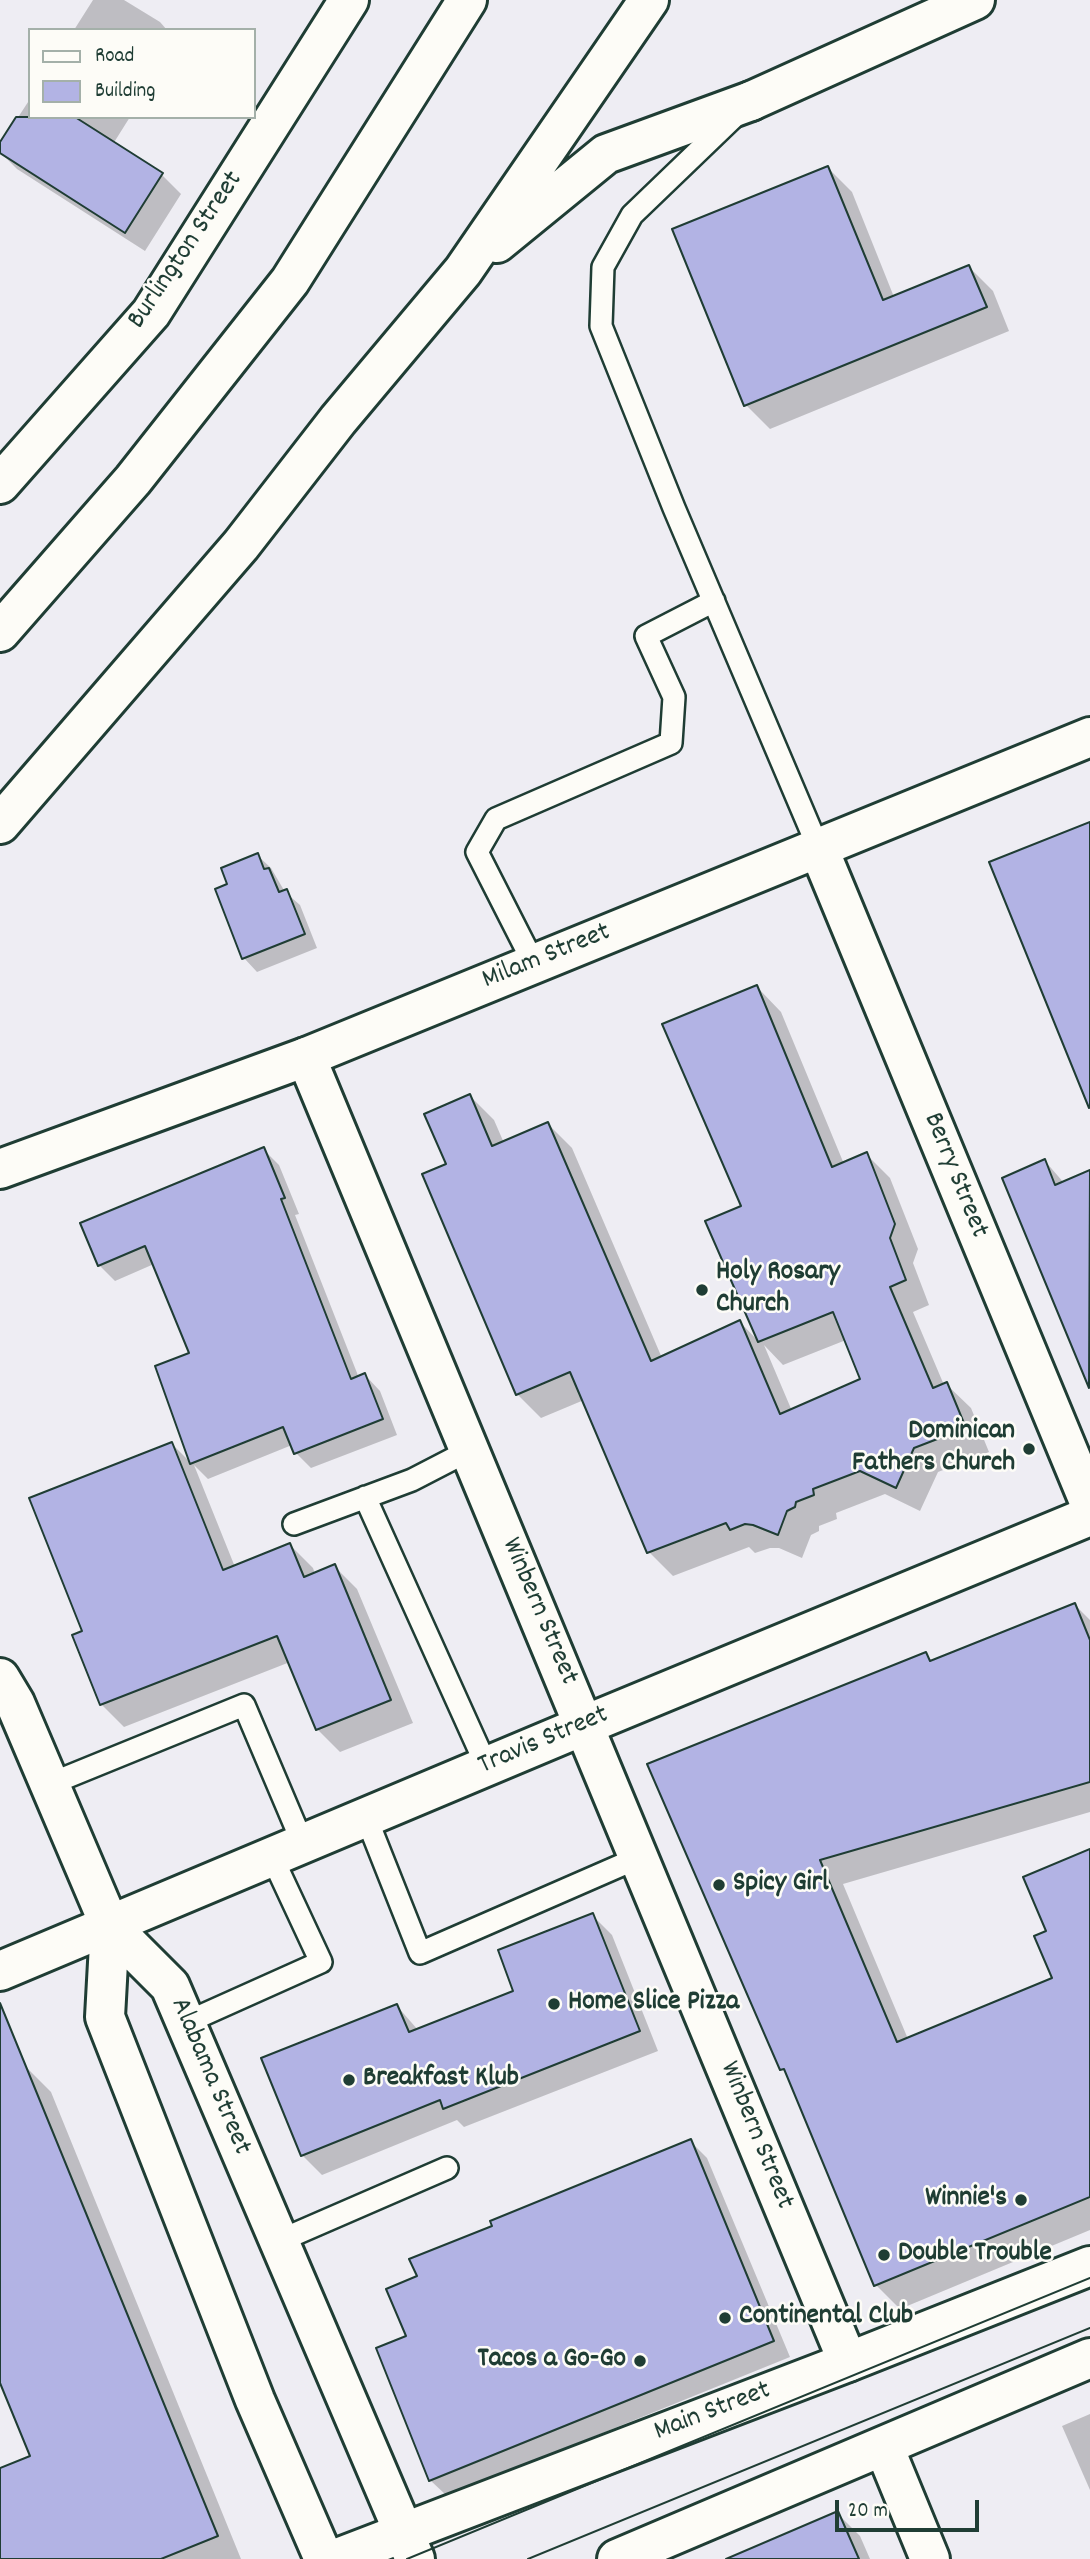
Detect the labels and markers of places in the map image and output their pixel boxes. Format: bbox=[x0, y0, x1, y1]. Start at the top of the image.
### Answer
place label: Holy Rosary Church bbox=[716, 1257, 840, 1323]
marker: Holy Rosary Church bbox=[694, 1282, 710, 1298]
place label: Dominican Fathers Church bbox=[852, 1416, 1015, 1482]
marker: Dominican Fathers Church bbox=[1021, 1441, 1037, 1457]
place label: Spicy Girl bbox=[733, 1868, 829, 1902]
marker: Spicy Girl bbox=[711, 1877, 727, 1893]
place label: Home Slice Pizza bbox=[568, 1987, 739, 2021]
marker: Home Slice Pizza bbox=[546, 1996, 562, 2012]
place label: Breakfast Klub bbox=[363, 2063, 519, 2097]
marker: Breakfast Klub bbox=[341, 2072, 357, 2088]
place label: Winnie's bbox=[925, 2183, 1007, 2217]
marker: Winnie's bbox=[1013, 2192, 1029, 2208]
place label: Double Trouble bbox=[898, 2238, 1052, 2272]
marker: Double Trouble bbox=[876, 2247, 892, 2263]
place label: Continental Club bbox=[739, 2301, 913, 2335]
marker: Continental Club bbox=[717, 2310, 733, 2326]
place label: Tacos a Go-Go bbox=[477, 2344, 626, 2378]
marker: Tacos a Go-Go bbox=[632, 2353, 648, 2369]

